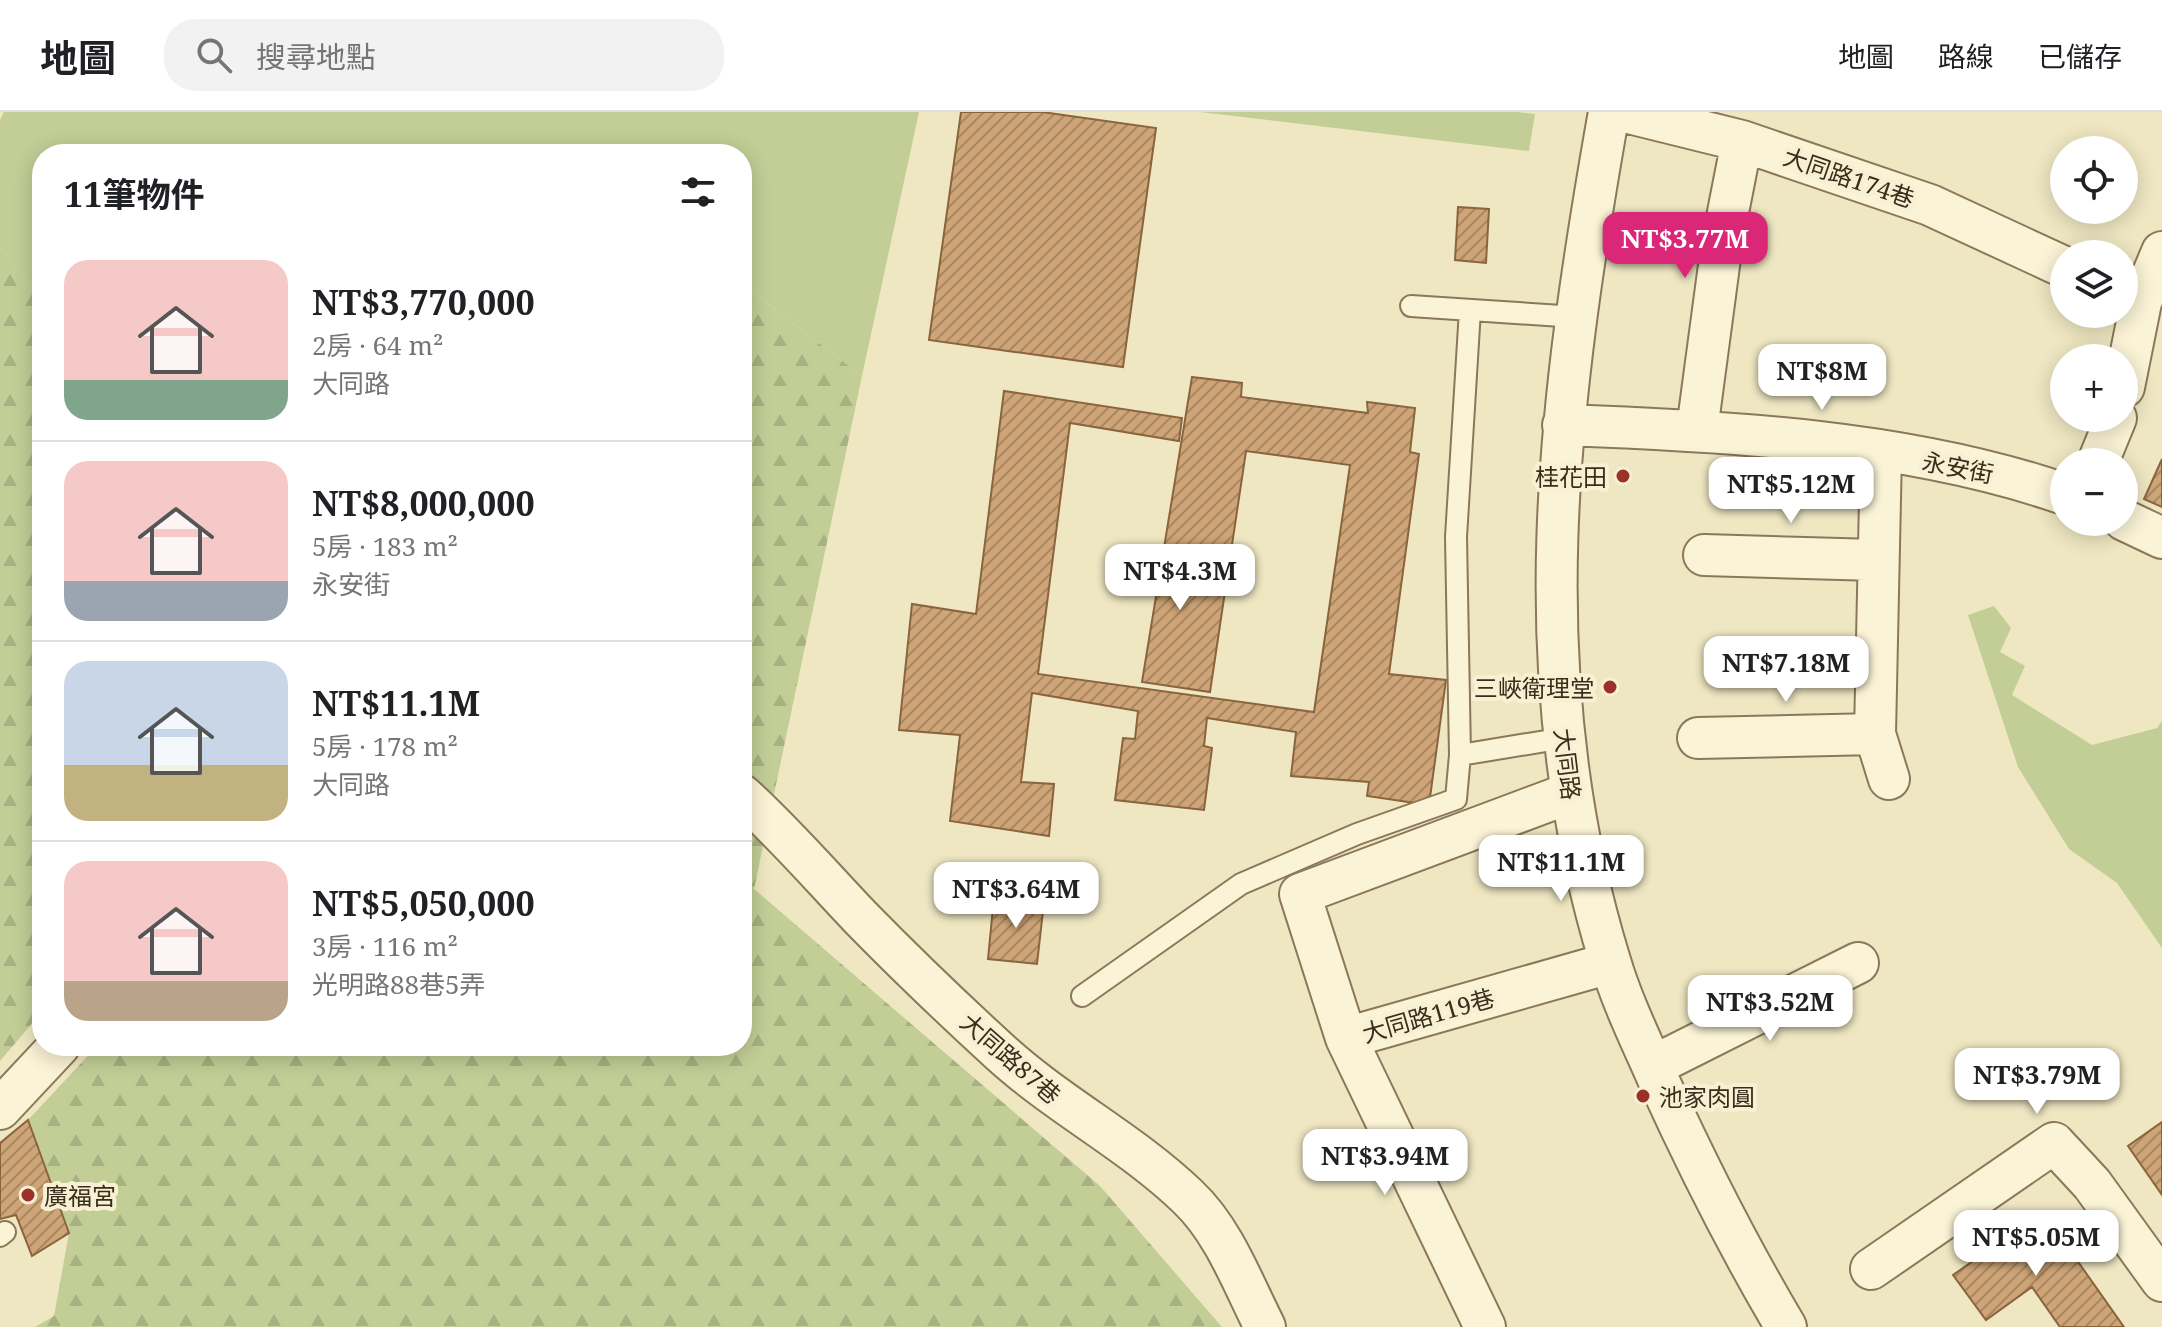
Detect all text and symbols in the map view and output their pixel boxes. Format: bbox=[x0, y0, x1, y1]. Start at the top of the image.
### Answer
search box bbox=[164, 19, 724, 91]
text: 地圖 bbox=[40, 31, 116, 83]
icon: search bbox=[192, 33, 236, 77]
text: 搜尋地點 bbox=[256, 36, 376, 77]
text: 地圖 bbox=[1838, 37, 1894, 75]
text: 路線 bbox=[1938, 37, 1994, 75]
text: 已儲存 bbox=[2038, 37, 2122, 75]
map controls bbox=[2050, 136, 2138, 536]
button: locate bbox=[2050, 136, 2138, 224]
street label: 大同路174巷 bbox=[1779, 139, 1919, 215]
icon: filters bbox=[676, 170, 720, 214]
text: 11筆物件 bbox=[64, 171, 204, 217]
pin: NT$3.77M bbox=[1602, 212, 1768, 280]
text: NT$3.77M bbox=[1621, 220, 1749, 256]
button: layers bbox=[2050, 240, 2138, 328]
text: NT$3,770,000 bbox=[312, 279, 535, 325]
icon: home bbox=[128, 292, 224, 388]
text: 2房 · 64 m² bbox=[312, 327, 443, 363]
pin: NT$8M bbox=[1766, 344, 1878, 412]
button: + bbox=[2050, 344, 2138, 432]
text: NT$8M bbox=[1776, 352, 1868, 388]
text: 大同路 bbox=[312, 365, 390, 401]
street label: 永安街 bbox=[1920, 444, 1996, 490]
button: − bbox=[2050, 448, 2138, 536]
pin: NT$5.12M bbox=[1708, 457, 1874, 525]
place label: 桂花田 bbox=[1535, 460, 1607, 493]
text: NT$5.12M bbox=[1727, 465, 1855, 501]
marker: 桂花田 bbox=[1614, 467, 1632, 485]
text: NT$8,000,000 bbox=[312, 480, 535, 526]
icon: home bbox=[128, 493, 224, 589]
text: 5房 · 183 m² bbox=[312, 528, 458, 564]
pin: NT$4.3M bbox=[1106, 544, 1254, 612]
text: NT$4.3M bbox=[1123, 552, 1237, 588]
text: 永安街 bbox=[312, 566, 390, 602]
pin: NT$7.18M bbox=[1703, 636, 1869, 704]
text: NT$7.18M bbox=[1722, 644, 1850, 680]
place label: 三峽衛理堂 bbox=[1474, 671, 1594, 704]
marker: 三峽衛理堂 bbox=[1601, 678, 1619, 696]
text: NT$11.1M bbox=[312, 680, 480, 726]
icon: home bbox=[128, 693, 224, 789]
street label: 大同路 bbox=[1547, 726, 1589, 802]
text: 5房 · 178 m² bbox=[312, 728, 458, 764]
text: 大同路 bbox=[312, 766, 390, 802]
pin: NT$11.1M bbox=[1478, 835, 1644, 903]
text: NT$11.1M bbox=[1497, 843, 1625, 879]
pin: NT$3.64M bbox=[933, 862, 1099, 930]
text: NT$3.64M bbox=[952, 870, 1080, 906]
text: NT$5,050,000 bbox=[312, 880, 535, 926]
icon: home bbox=[128, 893, 224, 989]
text: 3房 · 116 m² bbox=[312, 928, 458, 964]
text: 光明路88巷5弄 bbox=[312, 966, 486, 1002]
pin: NT$3.52M bbox=[1687, 975, 1853, 1043]
street label: 大同路119巷 bbox=[1358, 980, 1498, 1050]
text: NT$3.52M bbox=[1706, 983, 1834, 1019]
street label: 大同路87巷 bbox=[954, 1005, 1068, 1111]
pin: NT$3.79M bbox=[1954, 1048, 2120, 1116]
text: NT$3.79M bbox=[1973, 1056, 2101, 1092]
place label: 池家肉圓 bbox=[1659, 1080, 1755, 1113]
marker: 池家肉圓 bbox=[1634, 1087, 1652, 1105]
pin: NT$3.94M bbox=[1302, 1129, 1468, 1197]
text: NT$3.94M bbox=[1321, 1137, 1449, 1173]
place label: 廣福宮 bbox=[44, 1179, 116, 1212]
marker: 廣福宮 bbox=[19, 1186, 37, 1204]
pin: NT$5.05M bbox=[1953, 1210, 2119, 1278]
text: NT$5.05M bbox=[1972, 1218, 2100, 1254]

